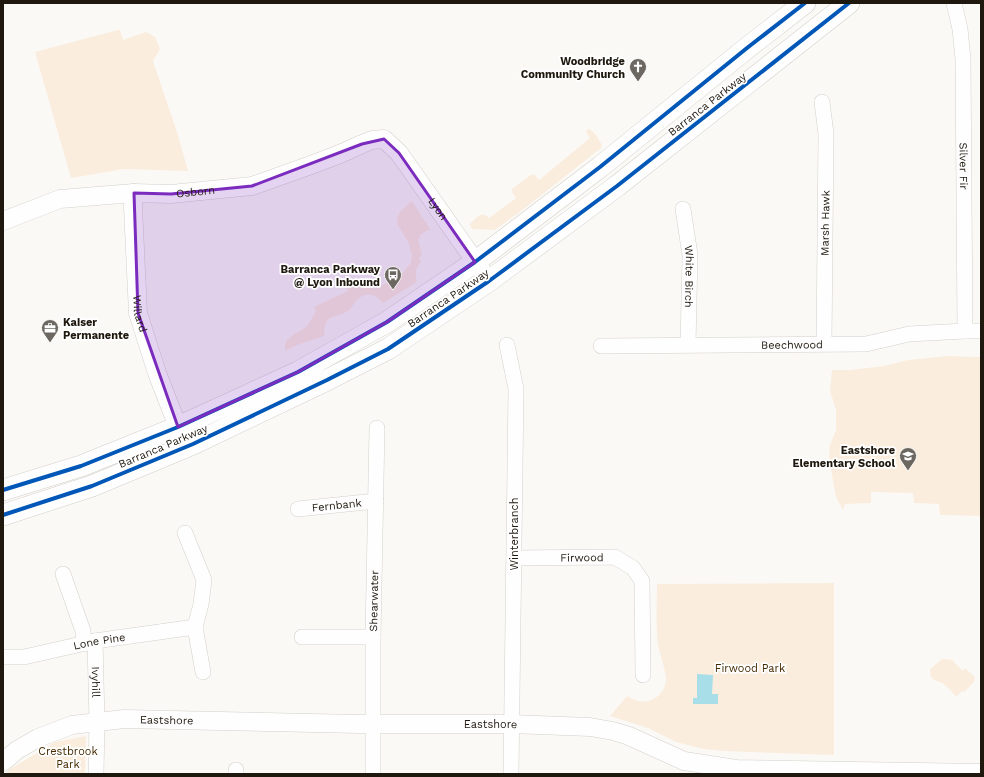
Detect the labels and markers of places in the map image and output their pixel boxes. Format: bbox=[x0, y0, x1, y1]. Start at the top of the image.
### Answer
place label: Woodbridge Community Church bbox=[521, 55, 625, 81]
church icon: Woodbridge Community Church bbox=[628, 57, 648, 82]
place label: Barranca Parkway @ Lyon Inbound bbox=[281, 263, 381, 289]
bus stop icon: Barranca Parkway @ Lyon Inbound bbox=[383, 265, 403, 290]
place label: Kaiser Permanente bbox=[63, 316, 129, 342]
office icon: Kaiser Permanente bbox=[40, 318, 60, 343]
place label: Eastshore Elementary School bbox=[793, 444, 895, 470]
school or university icon: Eastshore Elementary School bbox=[898, 446, 918, 471]

